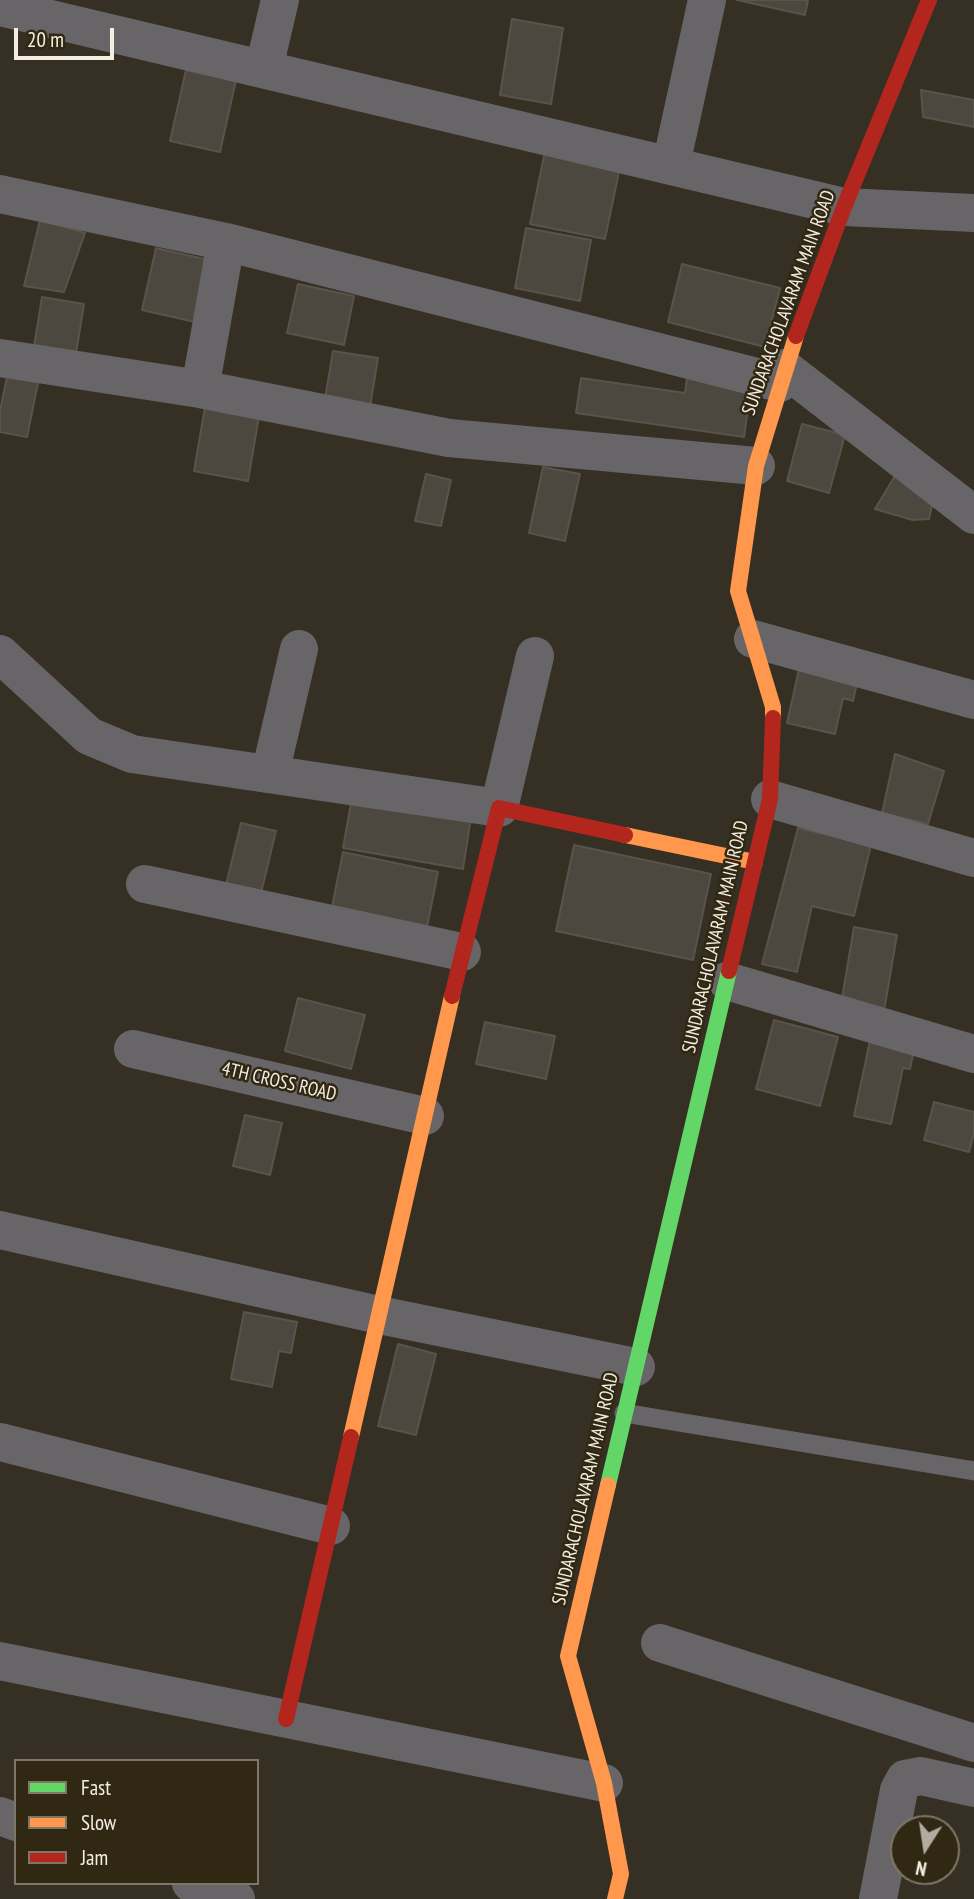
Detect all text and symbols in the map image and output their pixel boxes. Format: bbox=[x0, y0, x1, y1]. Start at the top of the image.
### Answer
scale bar bbox=[18, 14, 117, 58]
text: 20 m bbox=[27, 26, 64, 53]
street label: SUNDARACHOLAVARAM MAIN ROAD bbox=[738, 187, 840, 419]
street label: SUNDARACHOLAVARAM MAIN ROAD bbox=[678, 819, 754, 1055]
street label: 4TH CROSS ROAD bbox=[220, 1058, 338, 1106]
street label: SUNDARACHOLAVARAM MAIN ROAD bbox=[548, 1371, 624, 1607]
legend bbox=[14, 1759, 259, 1885]
text: Fast bbox=[81, 1774, 111, 1801]
text: Slow bbox=[81, 1809, 116, 1836]
north arrow bbox=[890, 1815, 960, 1885]
text: Jam bbox=[81, 1844, 108, 1871]
text: N bbox=[914, 1856, 929, 1881]

